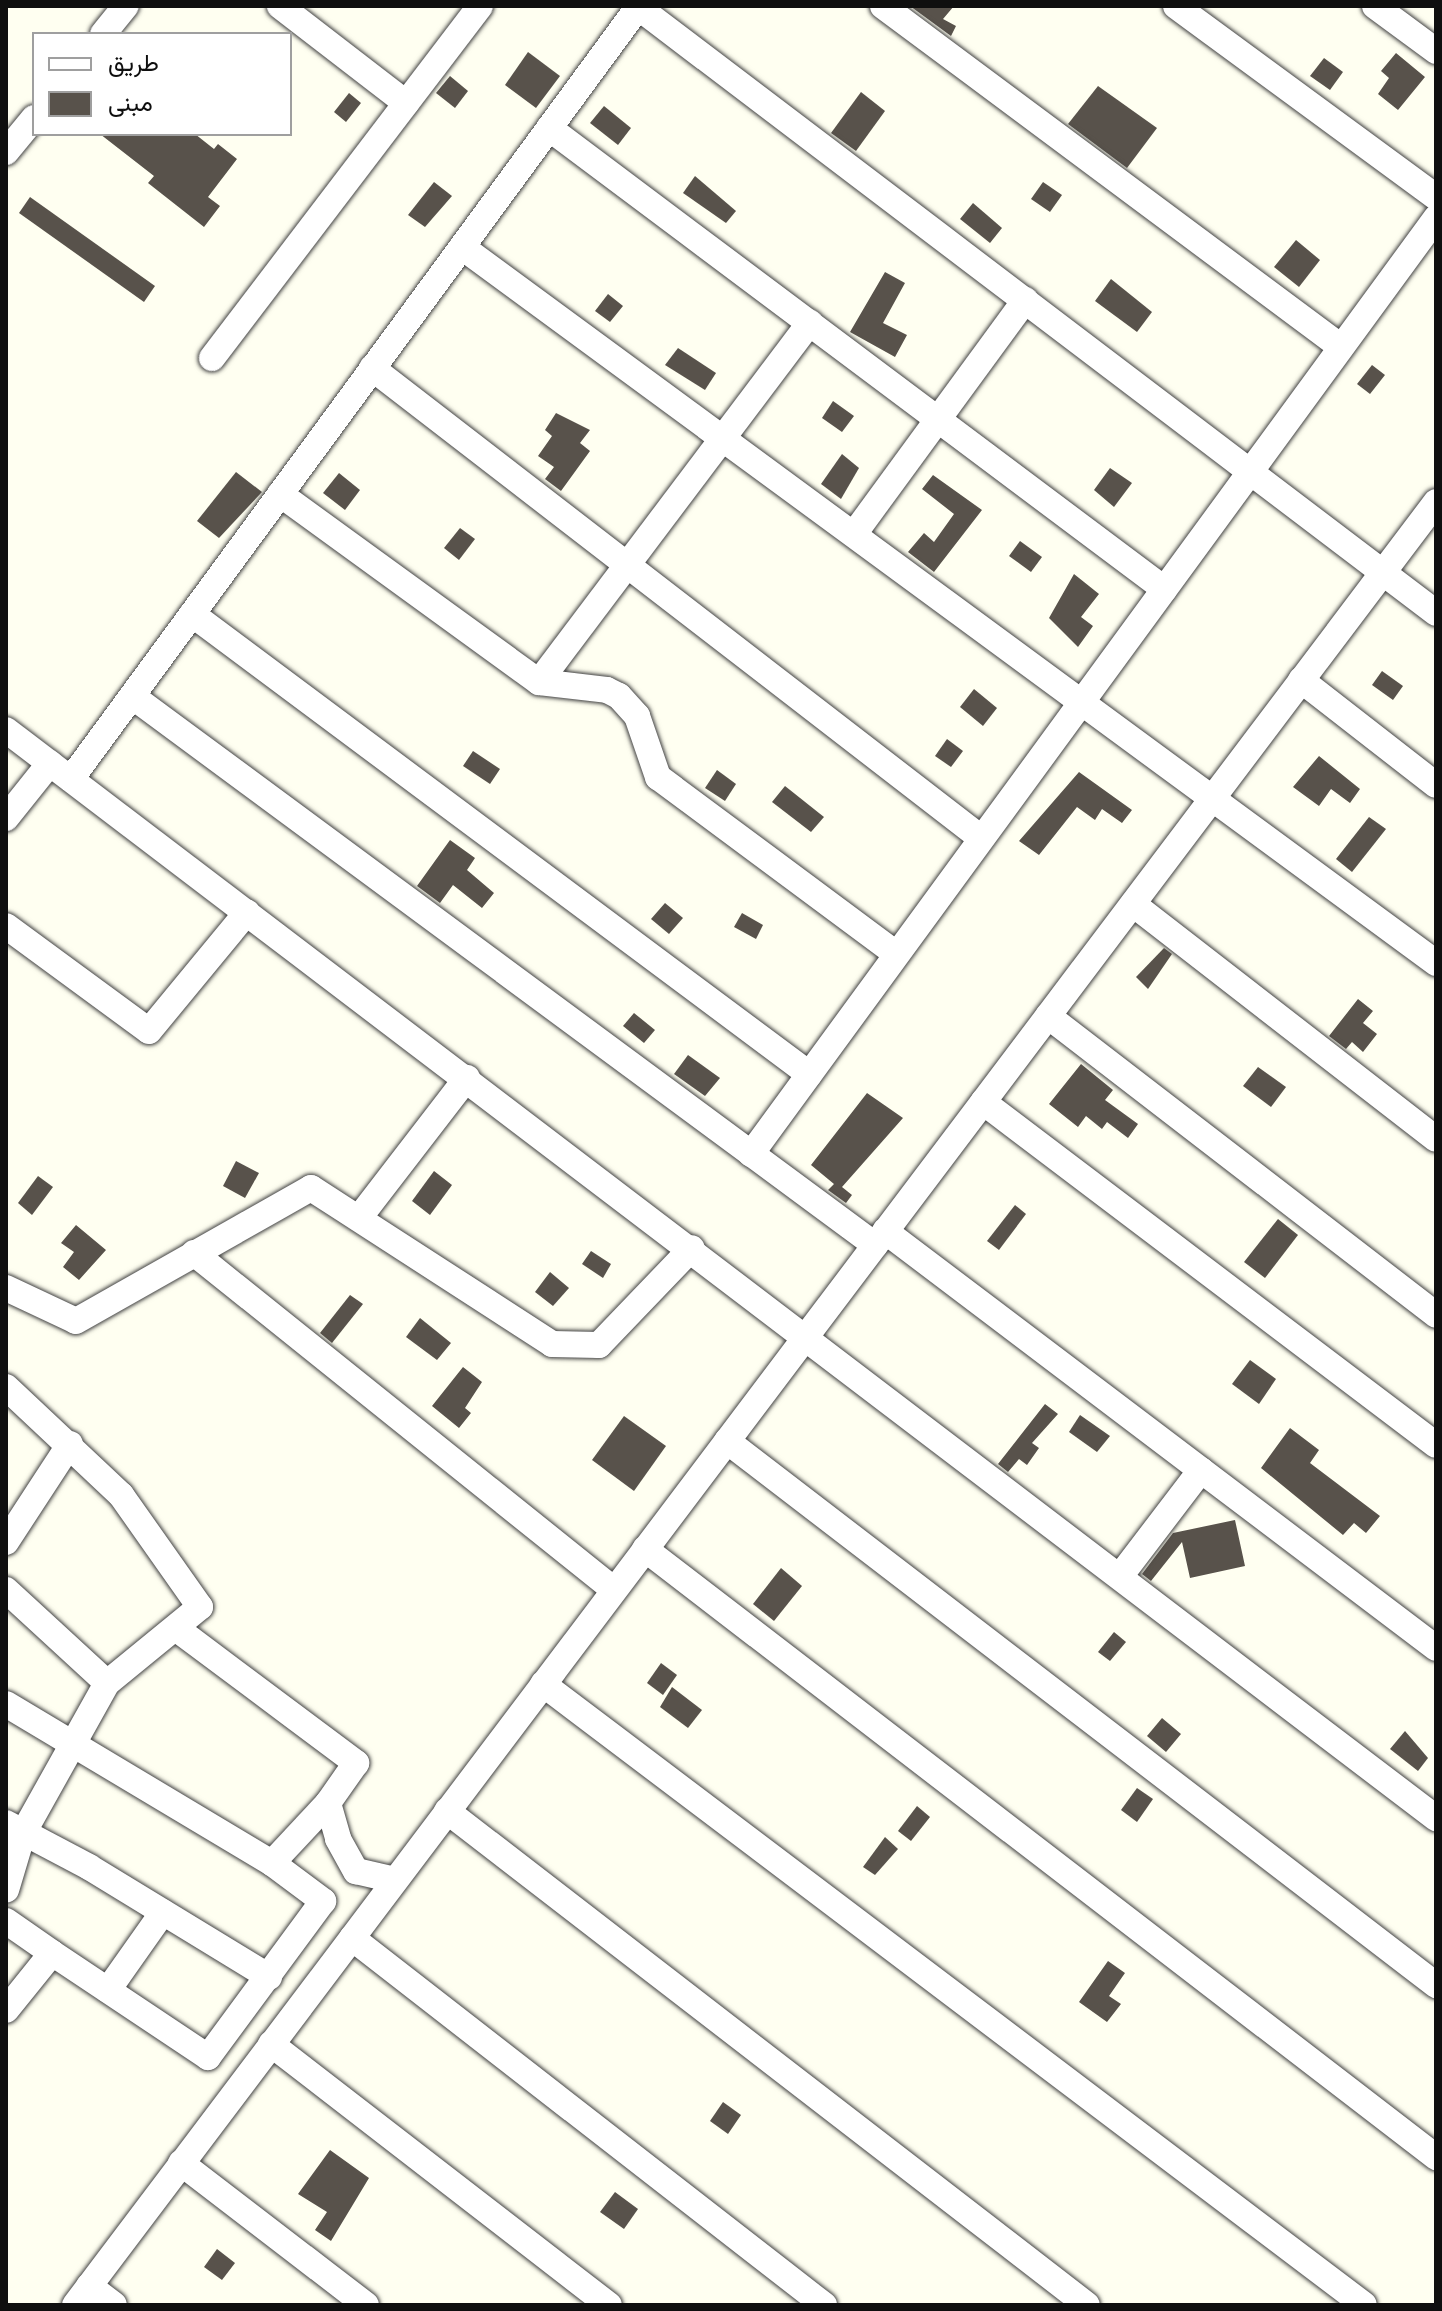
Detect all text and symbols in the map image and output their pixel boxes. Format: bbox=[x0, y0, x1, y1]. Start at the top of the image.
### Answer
legend bbox=[32, 32, 292, 136]
text: طريق bbox=[108, 45, 159, 78]
text: مبنى bbox=[108, 85, 153, 118]

